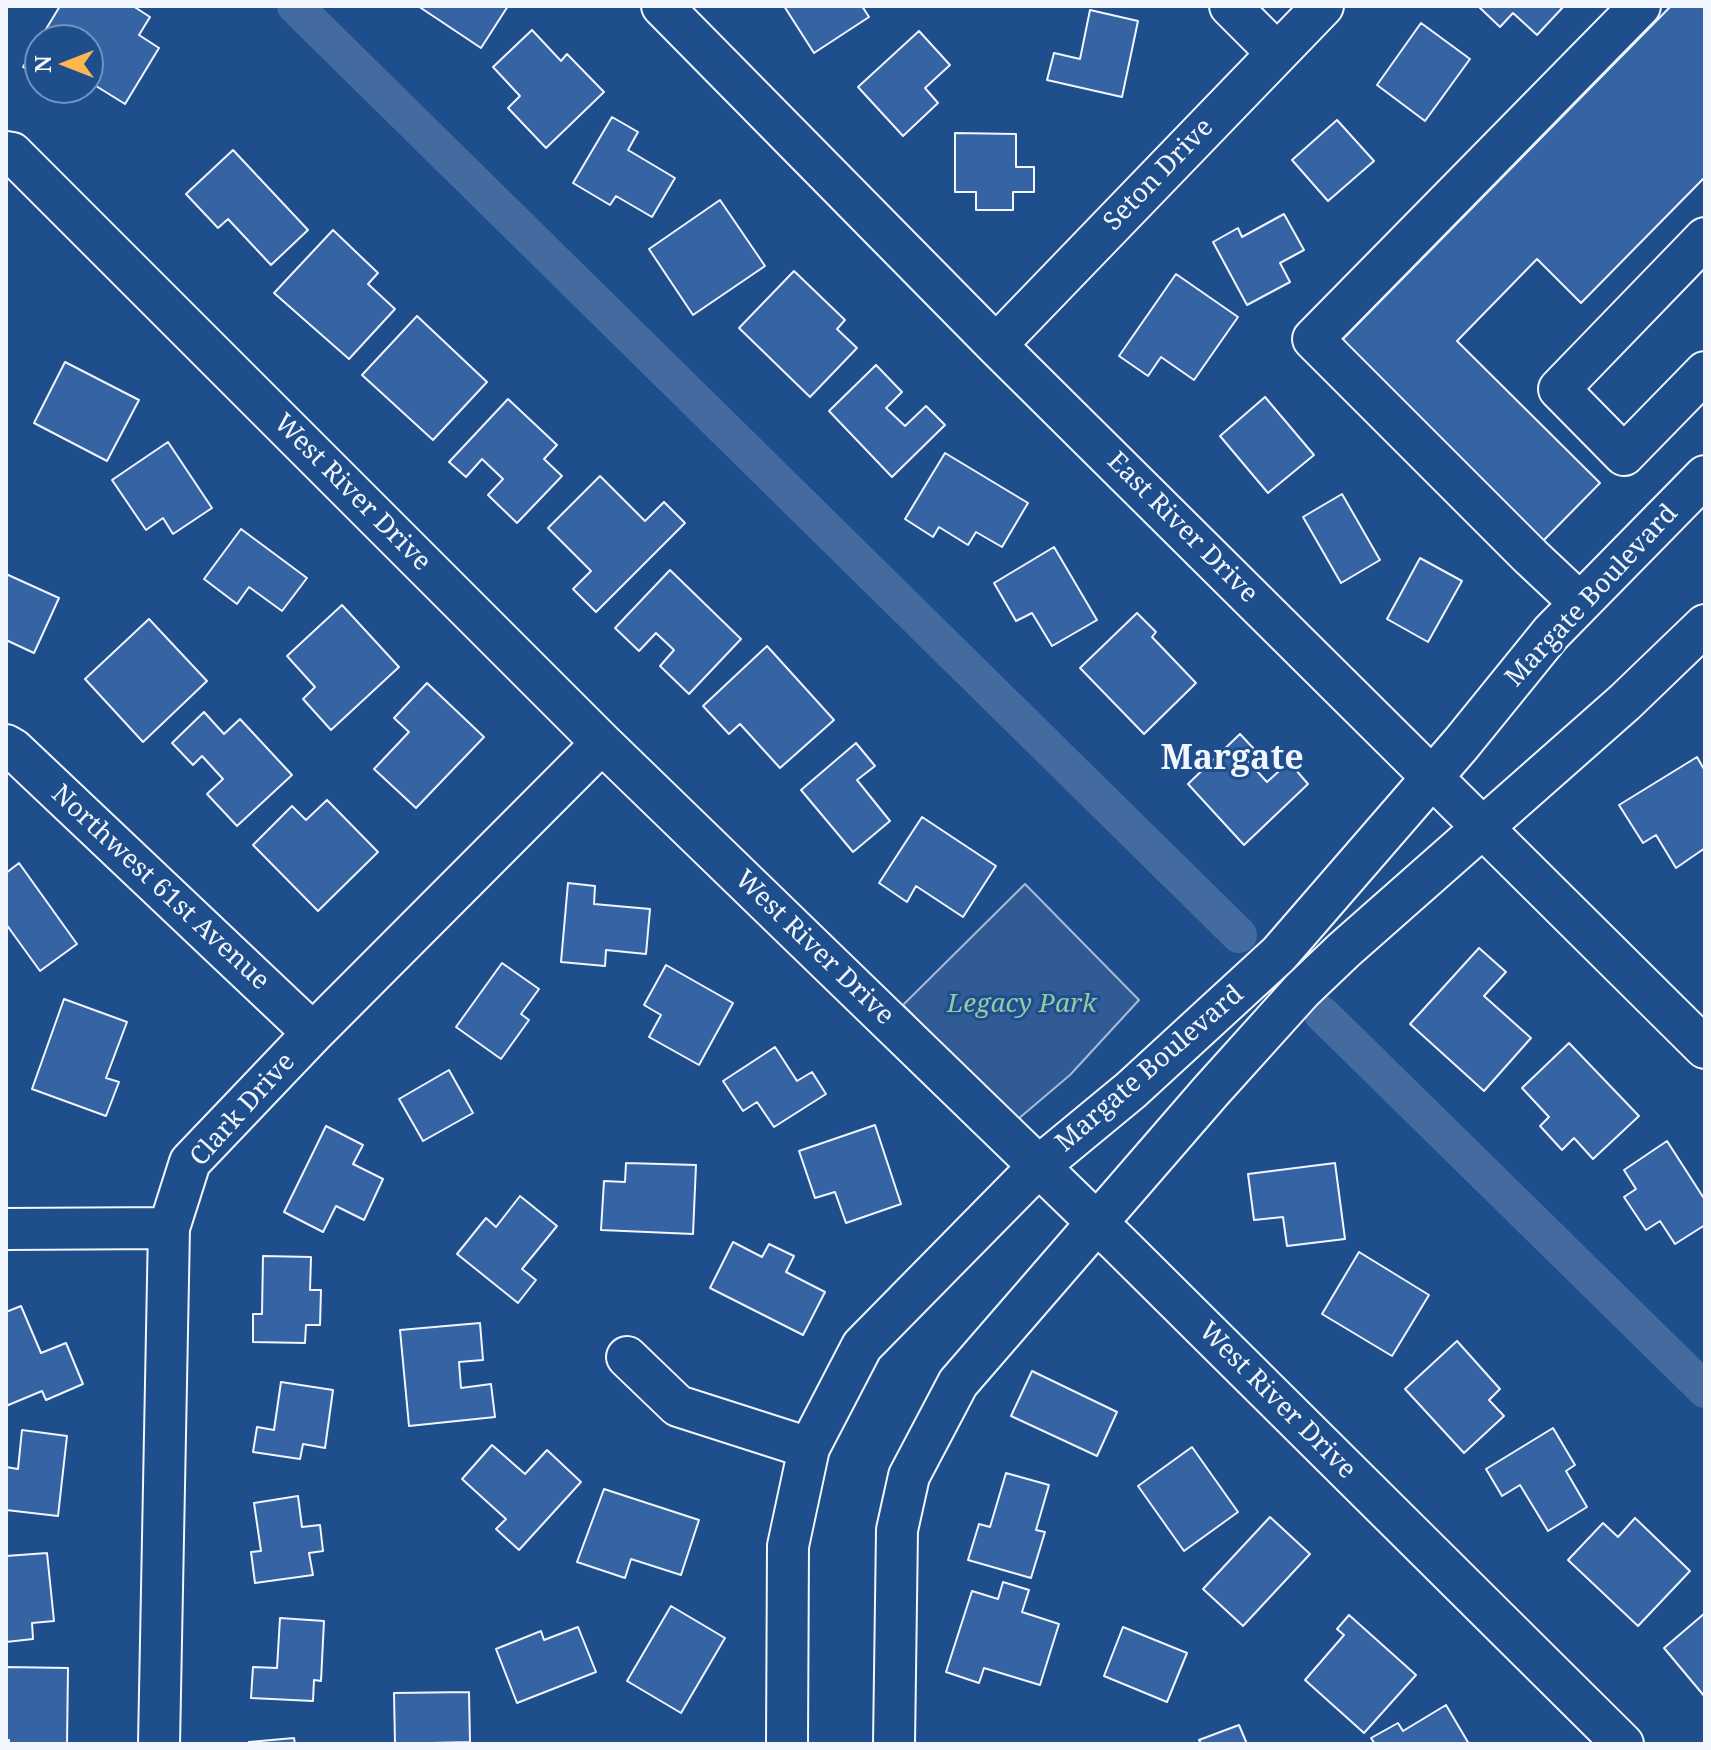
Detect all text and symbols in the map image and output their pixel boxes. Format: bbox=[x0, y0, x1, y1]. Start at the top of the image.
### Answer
north arrow bbox=[24, 24, 104, 104]
text: N bbox=[27, 55, 57, 73]
street label: Seton Drive bbox=[1098, 112, 1220, 238]
street label: West River Drive bbox=[267, 408, 437, 578]
street label: East River Drive bbox=[1100, 446, 1264, 610]
street label: Margate Boulevard bbox=[1499, 498, 1685, 694]
district label: Margate bbox=[1160, 739, 1304, 779]
street label: Northwest 61st Avenue bbox=[45, 779, 275, 997]
street label: West River Drive bbox=[728, 864, 900, 1032]
street label: Margate Boulevard bbox=[1050, 979, 1250, 1159]
park label: Legacy Park bbox=[947, 989, 1097, 1021]
street label: Clark Drive bbox=[184, 1047, 302, 1173]
street label: West River Drive bbox=[1192, 1316, 1362, 1486]

